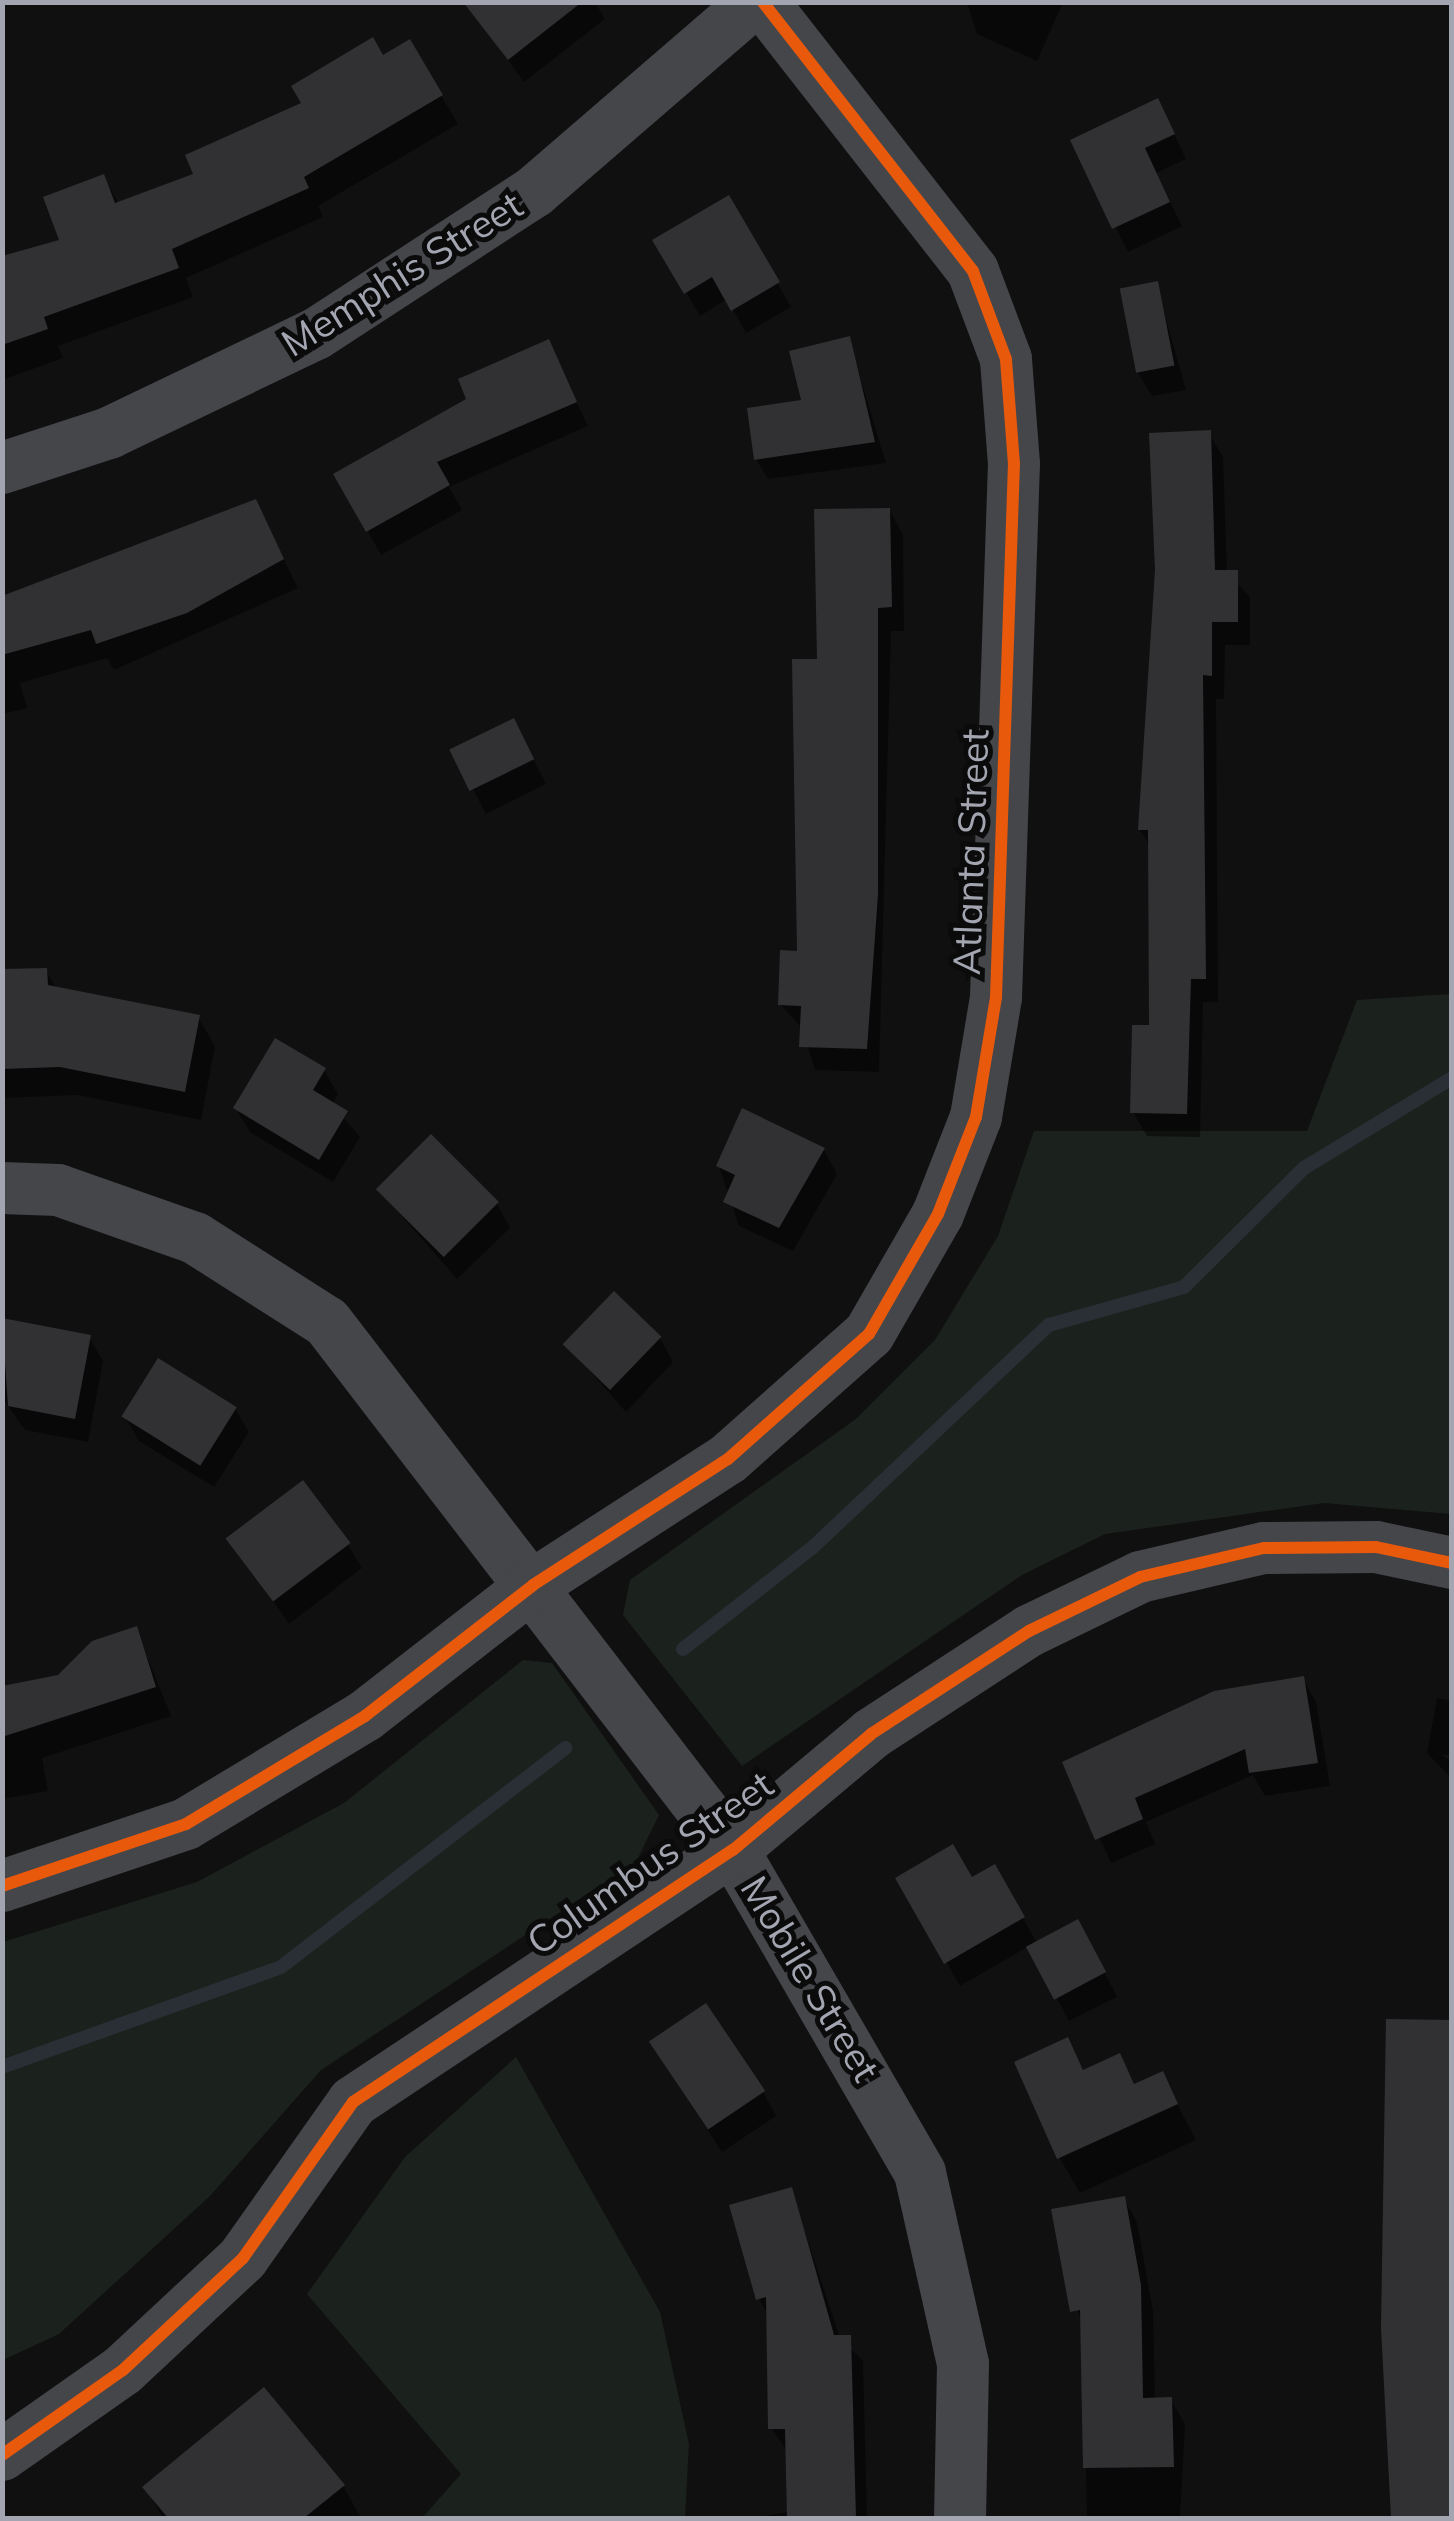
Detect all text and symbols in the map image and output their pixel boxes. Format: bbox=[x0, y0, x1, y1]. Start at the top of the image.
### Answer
street label: Memphis Street bbox=[273, 182, 531, 366]
street label: Atlanta Street bbox=[944, 728, 998, 976]
street label: Columbus Street bbox=[518, 1761, 782, 1965]
street label: Mobile Street bbox=[731, 1868, 889, 2090]

